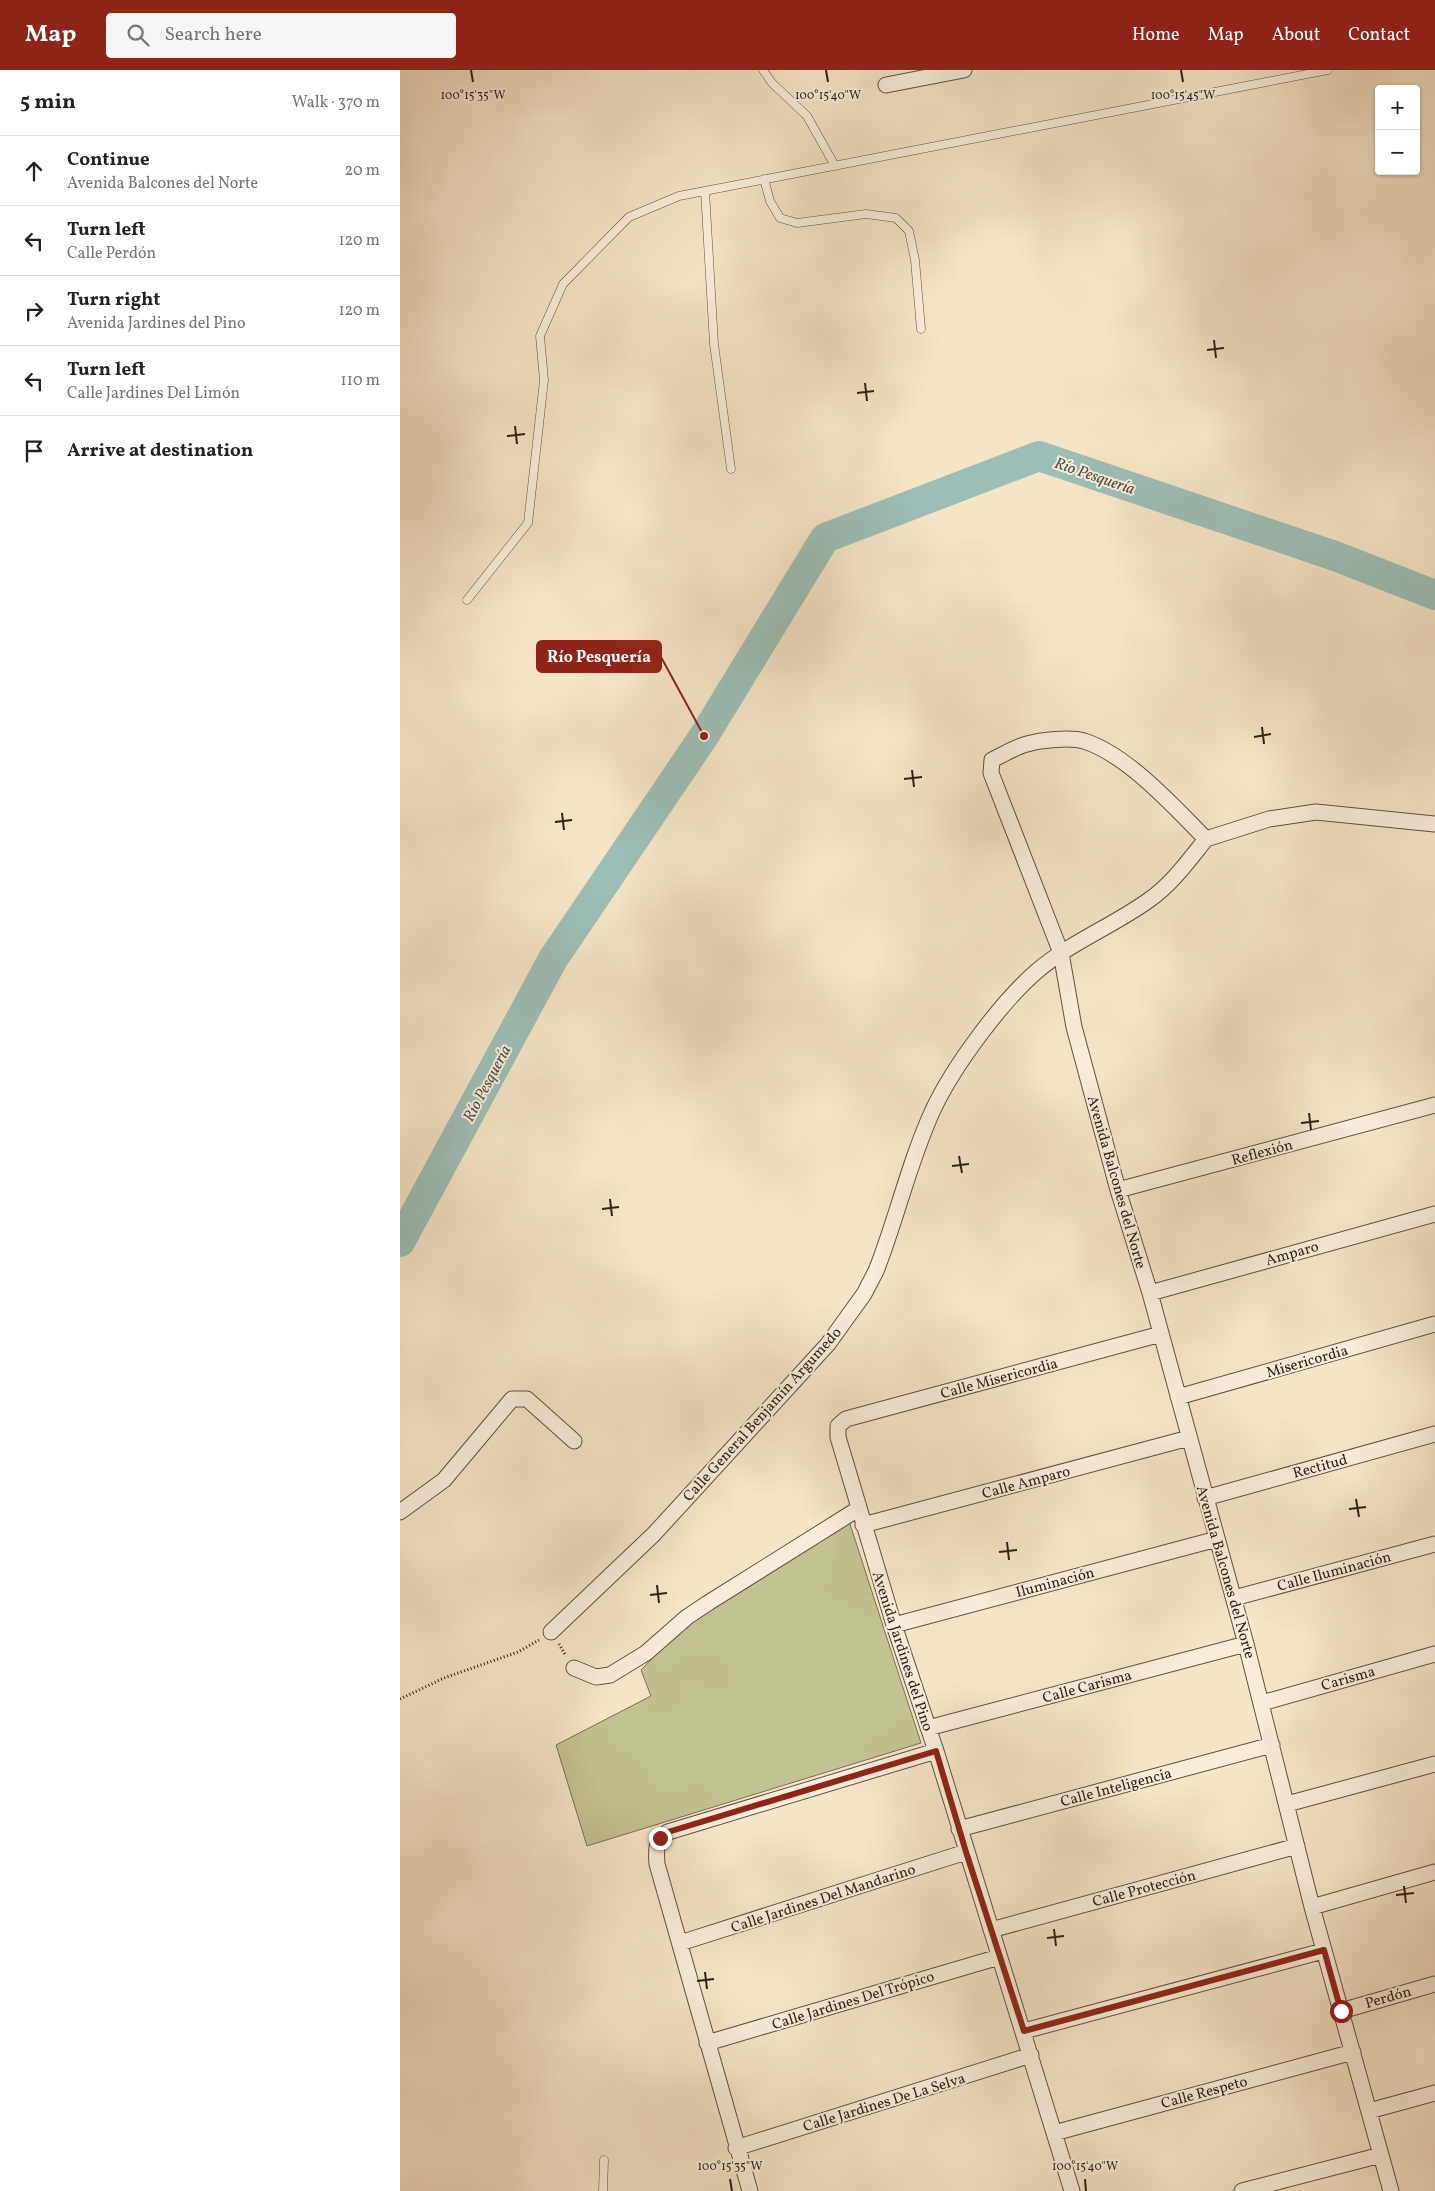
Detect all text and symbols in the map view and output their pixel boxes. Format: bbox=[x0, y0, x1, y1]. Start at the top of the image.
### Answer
search box bbox=[106, 13, 456, 58]
text: Map bbox=[25, 18, 76, 52]
icon: search bbox=[124, 21, 152, 49]
text: Search here bbox=[164, 22, 262, 48]
text: Home bbox=[1132, 23, 1180, 48]
text: Map bbox=[1208, 23, 1244, 48]
text: About bbox=[1272, 23, 1320, 48]
text: Contact bbox=[1348, 23, 1410, 48]
map controls bbox=[1375, 85, 1420, 175]
button: + bbox=[1375, 85, 1420, 130]
text: 5 min bbox=[20, 88, 76, 117]
text: 100°15'35"W bbox=[440, 88, 506, 104]
text: 100°15'40"W bbox=[795, 88, 861, 104]
text: 100°15'45"W bbox=[1151, 88, 1215, 104]
text: Walk · 370 m bbox=[292, 92, 380, 114]
button: − bbox=[1375, 130, 1420, 175]
text: Continue bbox=[67, 147, 150, 173]
icon: ahead bbox=[20, 157, 48, 185]
text: 20 m bbox=[345, 160, 380, 182]
text: Avenida Balcones del Norte bbox=[67, 173, 258, 195]
text: Turn left bbox=[67, 217, 146, 243]
icon: left bbox=[20, 227, 48, 255]
text: 120 m bbox=[338, 230, 380, 252]
text: Calle Perdón bbox=[67, 243, 156, 265]
text: Turn right bbox=[67, 287, 160, 313]
icon: right bbox=[20, 297, 48, 325]
text: 120 m bbox=[338, 300, 380, 322]
text: Avenida Jardines del Pino bbox=[67, 313, 245, 335]
text: Turn left bbox=[67, 357, 146, 383]
icon: left bbox=[20, 367, 48, 395]
text: 110 m bbox=[341, 370, 380, 392]
text: Calle Jardines Del Limón bbox=[67, 383, 240, 405]
icon: arrive bbox=[20, 437, 48, 465]
text: Arrive at destination bbox=[67, 438, 253, 464]
water label: Río Pesquería bbox=[1051, 453, 1138, 501]
callout: Río Pesquería bbox=[537, 641, 661, 672]
text: Río Pesquería bbox=[547, 647, 651, 669]
water label: Río Pesquería bbox=[458, 1041, 517, 1126]
street label: Avenida Balcones del Norte bbox=[1081, 1093, 1150, 1271]
street label: Reflexión bbox=[1229, 1135, 1295, 1172]
street label: Amparo bbox=[1263, 1237, 1321, 1272]
street label: Calle General Benjamín Argumedo bbox=[679, 1323, 847, 1507]
street label: Misericordia bbox=[1264, 1341, 1351, 1384]
street label: Calle Misericordia bbox=[938, 1354, 1060, 1405]
street label: Rectitud bbox=[1291, 1450, 1350, 1485]
street label: Calle Amparo bbox=[980, 1462, 1073, 1505]
street label: Avenida Balcones del Norte bbox=[1190, 1483, 1259, 1661]
street label: Calle Iluminación bbox=[1275, 1547, 1394, 1598]
street label: Iluminación bbox=[1014, 1563, 1097, 1604]
street label: Avenida Jardines del Pino bbox=[866, 1569, 937, 1734]
street label: Carisma bbox=[1319, 1662, 1378, 1697]
street label: Calle Carisma bbox=[1040, 1665, 1134, 1709]
street label: Calle Inteligencia bbox=[1058, 1764, 1174, 1813]
route end bbox=[649, 1827, 672, 1850]
street label: Calle Jardines Del Mandarino bbox=[728, 1860, 919, 1939]
street label: Calle Protección bbox=[1090, 1866, 1199, 1913]
street label: Calle Jardines Del Trópico bbox=[770, 1967, 937, 2036]
street label: Perdón bbox=[1363, 1982, 1414, 2015]
route start bbox=[1330, 2000, 1353, 2023]
street label: Calle Jardines De La Selva bbox=[801, 2069, 968, 2138]
street label: Calle Respeto bbox=[1159, 2072, 1250, 2115]
text: 100°15'35"W bbox=[697, 2159, 763, 2175]
text: 100°15'40"W bbox=[1052, 2159, 1118, 2175]

